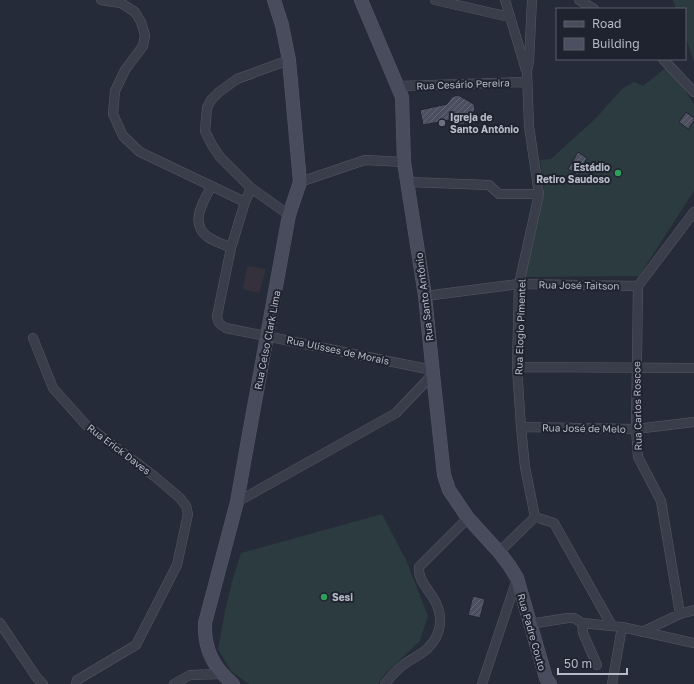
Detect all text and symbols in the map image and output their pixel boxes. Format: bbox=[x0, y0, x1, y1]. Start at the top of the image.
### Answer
legend bbox=[556, 8, 686, 60]
text: Road bbox=[592, 16, 621, 31]
text: Building bbox=[592, 36, 640, 51]
street label: Rua Cesário Pereira bbox=[416, 76, 510, 92]
place label: Igreja de Santo Antônio bbox=[450, 111, 519, 135]
marker: Igreja de Santo Antônio bbox=[437, 118, 447, 128]
place label: Estádio Retiro Saudoso bbox=[536, 161, 610, 185]
marker: Estádio Retiro Saudoso bbox=[613, 168, 623, 178]
street label: Rua Santo Antônio bbox=[413, 252, 435, 342]
street label: Rua José Taitson bbox=[538, 278, 620, 292]
street label: Rua Elogio Pimentel bbox=[512, 279, 528, 375]
street label: Rua Celso Clark Lima bbox=[251, 289, 283, 391]
street label: Rua Ulisses de Morais bbox=[286, 333, 390, 367]
street label: Rua Carlos Roscoe bbox=[630, 361, 644, 451]
street label: Rua Erick Daves bbox=[85, 421, 153, 477]
street label: Rua José de Melo bbox=[542, 421, 626, 435]
place label: Sesi bbox=[332, 591, 353, 603]
marker: Sesi bbox=[319, 592, 329, 602]
street label: Rua Padre Couto bbox=[515, 592, 549, 672]
scale bar bbox=[558, 650, 627, 676]
text: 50 m bbox=[564, 656, 592, 671]

